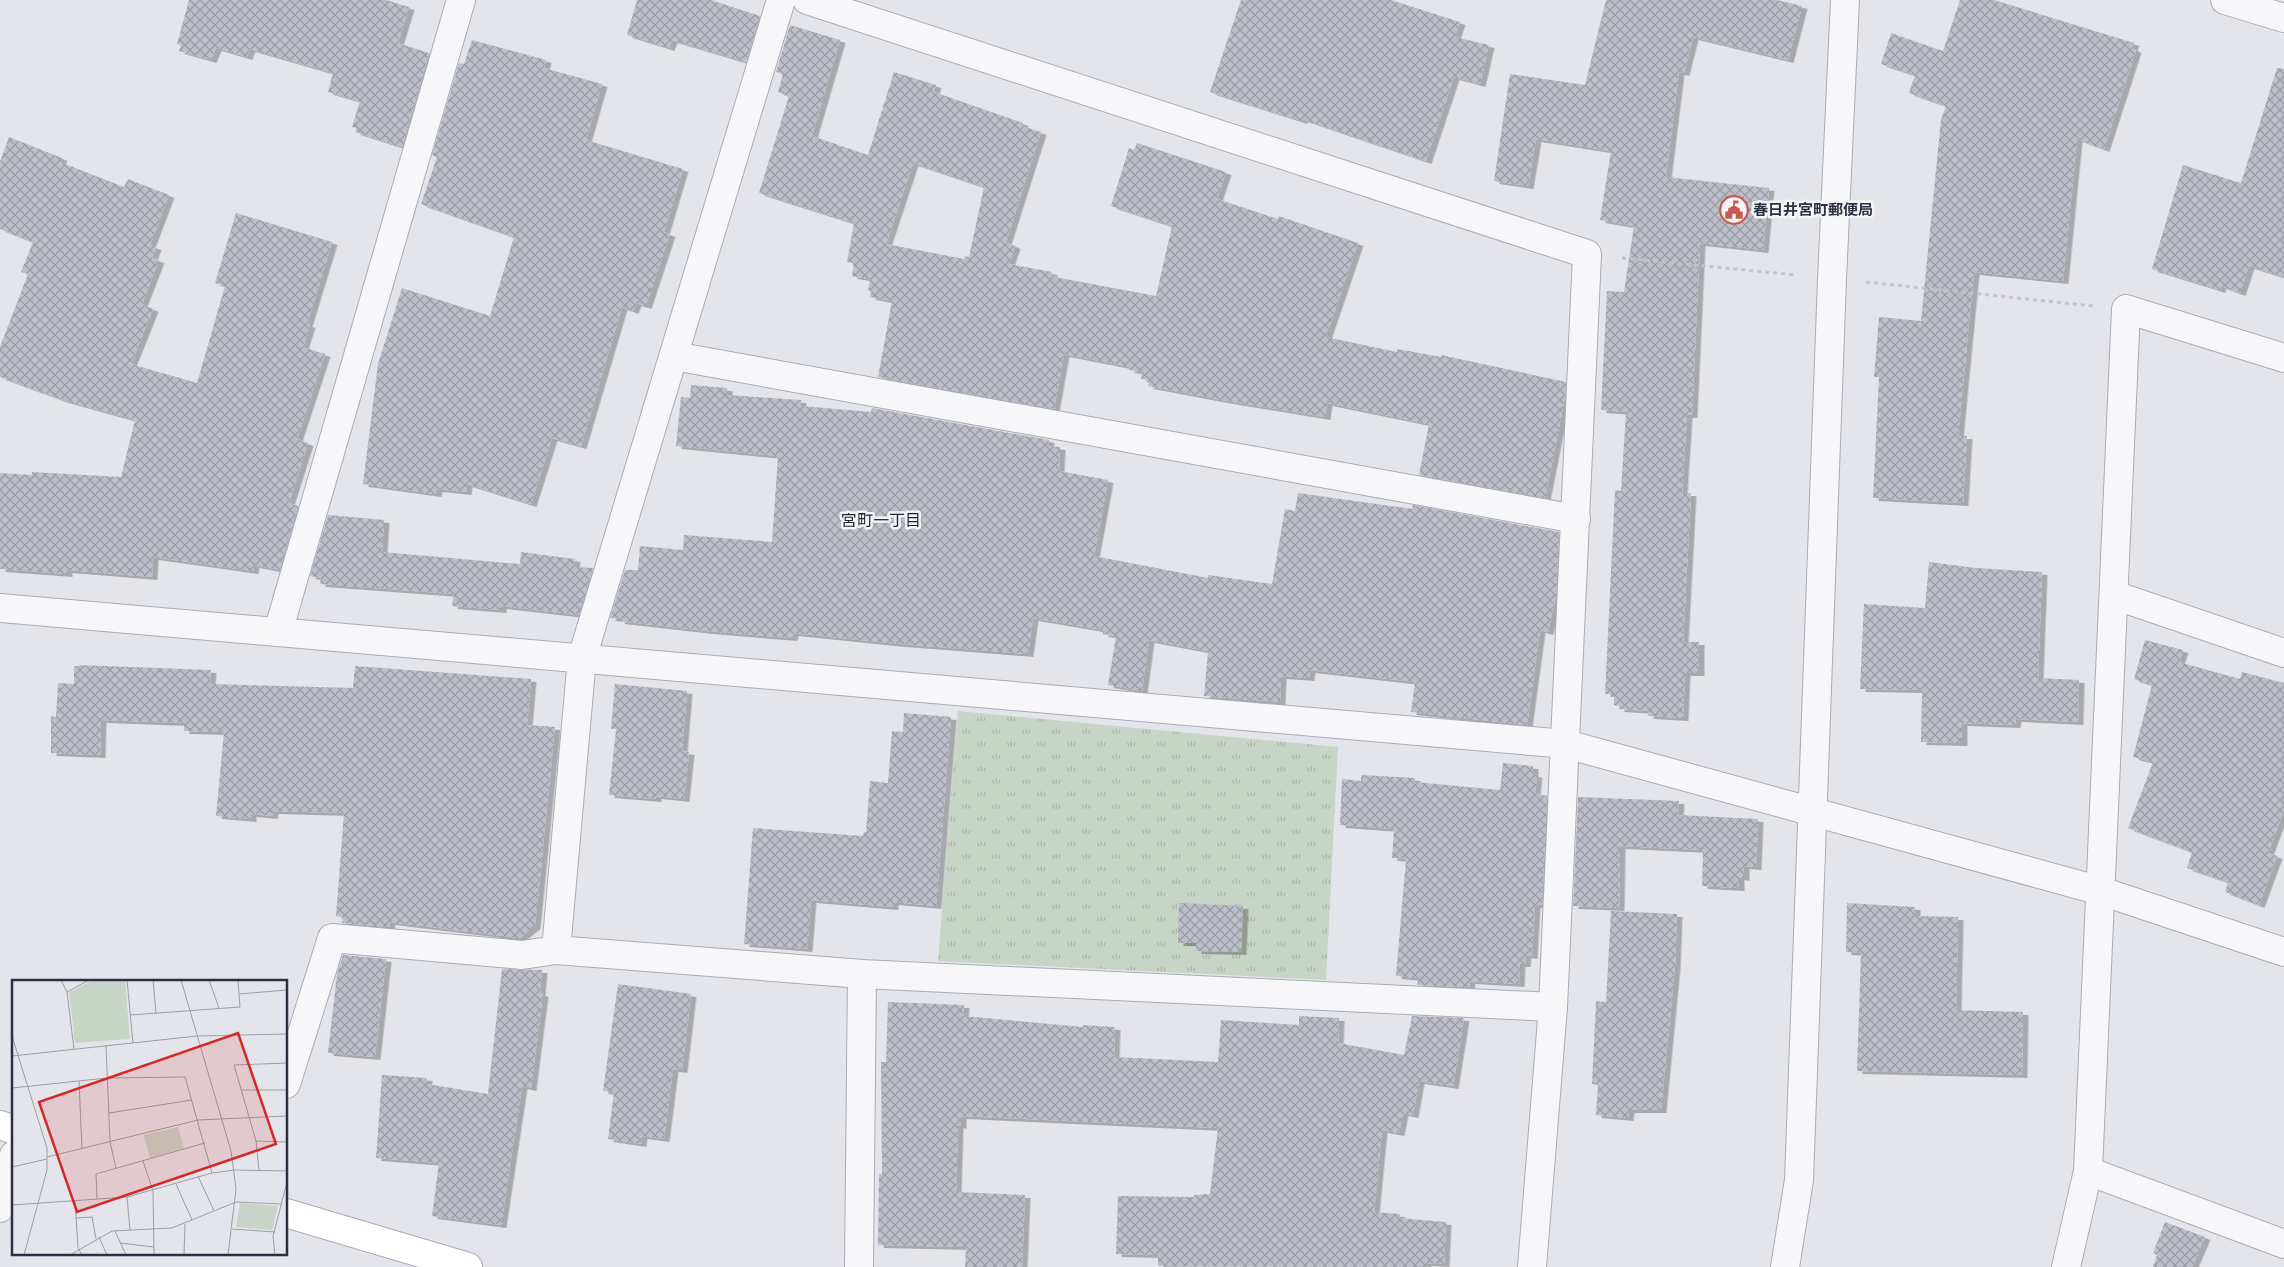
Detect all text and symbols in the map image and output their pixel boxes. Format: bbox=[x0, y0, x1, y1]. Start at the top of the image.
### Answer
public building icon: 春日井宮町郵便局 bbox=[1719, 195, 1749, 225]
place label: 春日井宮町郵便局 bbox=[1753, 201, 1873, 218]
district label: 宮町一丁目 bbox=[841, 512, 921, 529]
inset map bbox=[12, 980, 288, 1254]

